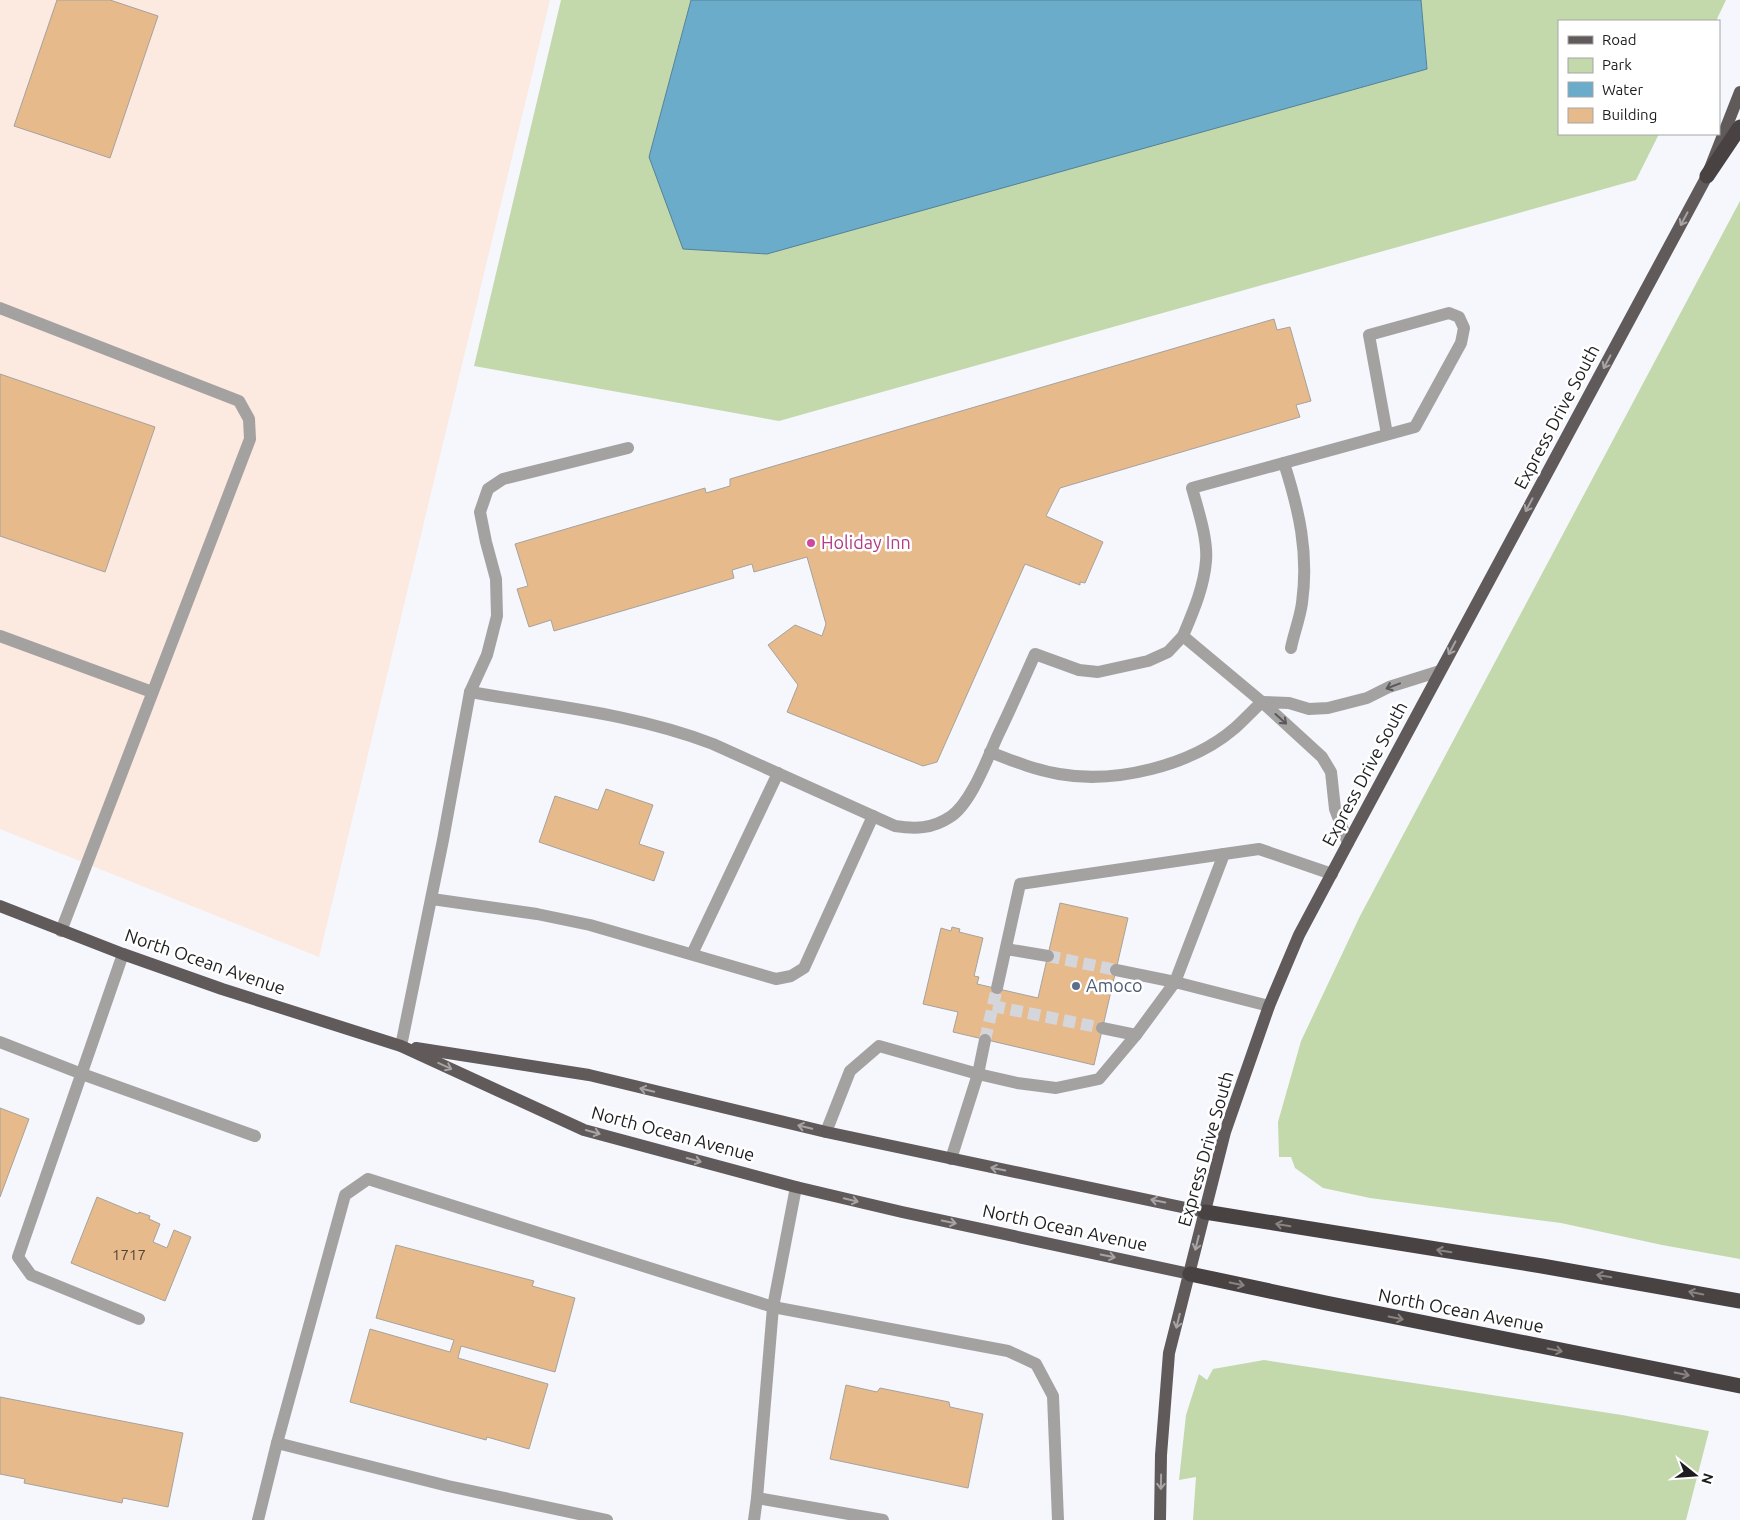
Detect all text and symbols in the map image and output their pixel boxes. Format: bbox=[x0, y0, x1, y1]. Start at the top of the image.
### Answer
legend bbox=[1558, 20, 1720, 135]
text: Road bbox=[1602, 31, 1637, 48]
text: Park bbox=[1602, 56, 1632, 73]
text: Water bbox=[1602, 81, 1643, 98]
text: Building bbox=[1602, 106, 1657, 123]
one-way arrow bbox=[1679, 211, 1688, 226]
street label: Express Drive South bbox=[1510, 341, 1603, 492]
one-way arrow bbox=[1601, 354, 1611, 369]
one-way arrow bbox=[1524, 497, 1534, 512]
place label: Holiday Inn bbox=[821, 532, 911, 552]
marker: Holiday Inn bbox=[805, 537, 817, 549]
one-way arrow bbox=[1447, 640, 1457, 655]
one-way arrow bbox=[1386, 681, 1401, 691]
street label: Express Drive South bbox=[1318, 698, 1411, 849]
one-way arrow bbox=[1275, 714, 1288, 725]
street label: North Ocean Avenue bbox=[123, 924, 288, 998]
place label: Amoco bbox=[1086, 975, 1143, 995]
marker: Amoco bbox=[1070, 980, 1082, 992]
one-way arrow bbox=[437, 1062, 452, 1072]
street label: Express Drive South bbox=[1173, 1069, 1237, 1229]
one-way arrow bbox=[640, 1085, 656, 1094]
street label: North Ocean Avenue bbox=[589, 1102, 757, 1164]
one-way arrow bbox=[798, 1122, 814, 1131]
one-way arrow bbox=[585, 1128, 601, 1138]
one-way arrow bbox=[685, 1156, 701, 1165]
one-way arrow bbox=[991, 1164, 1007, 1173]
one-way arrow bbox=[843, 1196, 859, 1205]
one-way arrow bbox=[1150, 1196, 1166, 1205]
street label: North Ocean Avenue bbox=[981, 1200, 1150, 1254]
one-way arrow bbox=[941, 1218, 957, 1227]
one-way arrow bbox=[1276, 1219, 1292, 1229]
one-way arrow bbox=[1192, 1234, 1202, 1250]
one-way arrow bbox=[1436, 1245, 1452, 1255]
house number: 1717 bbox=[112, 1246, 146, 1263]
one-way arrow bbox=[1100, 1251, 1116, 1261]
one-way arrow bbox=[1596, 1271, 1612, 1281]
one-way arrow bbox=[1229, 1280, 1245, 1289]
street label: North Ocean Avenue bbox=[1377, 1284, 1546, 1336]
one-way arrow bbox=[1688, 1287, 1704, 1297]
one-way arrow bbox=[1173, 1312, 1182, 1328]
one-way arrow bbox=[1388, 1313, 1404, 1323]
one-way arrow bbox=[1547, 1345, 1563, 1355]
one-way arrow bbox=[1673, 1370, 1689, 1380]
north arrow bbox=[1670, 1450, 1720, 1500]
text: N bbox=[1698, 1471, 1717, 1486]
one-way arrow bbox=[1156, 1474, 1166, 1490]

